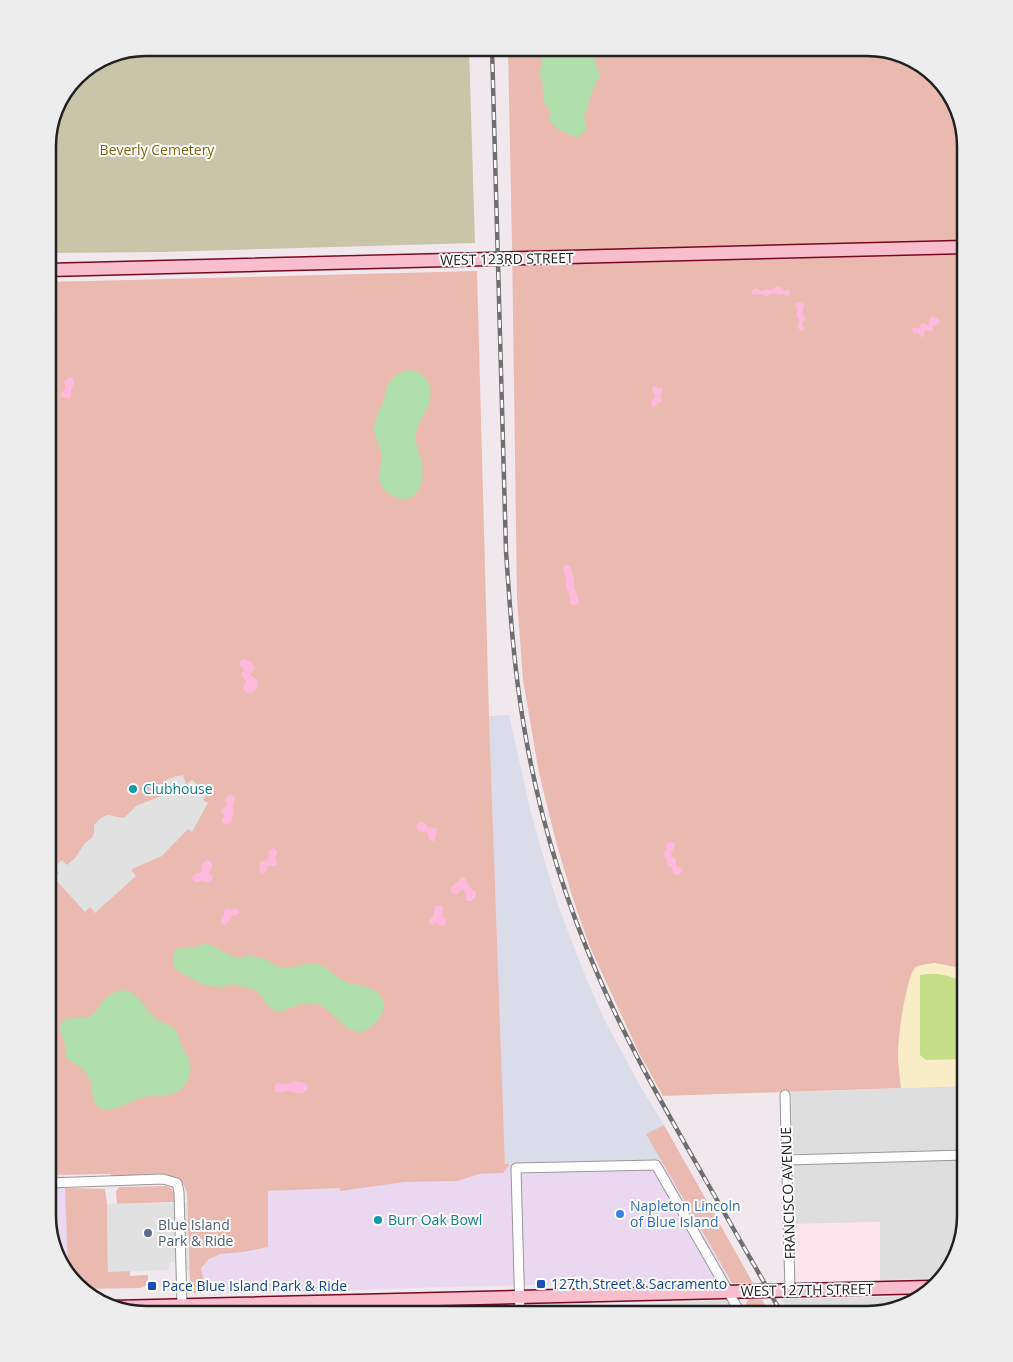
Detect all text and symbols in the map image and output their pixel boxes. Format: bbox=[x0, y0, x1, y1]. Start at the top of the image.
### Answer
park label: Beverly Cemetery bbox=[100, 140, 215, 159]
street label: WEST 123RD STREET bbox=[440, 248, 574, 269]
place label: Clubhouse bbox=[143, 779, 213, 798]
marker: Clubhouse bbox=[127, 783, 139, 795]
street label: FRANCISCO AVENUE bbox=[776, 1126, 799, 1260]
place label: Napleton Lincoln of Blue Island bbox=[630, 1196, 741, 1231]
marker: Napleton Lincoln of Blue Island bbox=[614, 1208, 626, 1220]
place label: Burr Oak Bowl bbox=[388, 1210, 482, 1229]
marker: Burr Oak Bowl bbox=[372, 1214, 384, 1226]
place label: Blue Island Park & Ride bbox=[158, 1215, 233, 1250]
marker: Blue Island Park & Ride bbox=[142, 1227, 154, 1239]
place label: 127th Street & Sacramento bbox=[551, 1274, 727, 1293]
place label: Pace Blue Island Park & Ride bbox=[162, 1276, 347, 1295]
marker: 127th Street & Sacramento bbox=[535, 1278, 547, 1290]
street label: WEST 127TH STREET bbox=[740, 1279, 874, 1300]
marker: Pace Blue Island Park & Ride bbox=[146, 1280, 158, 1292]

